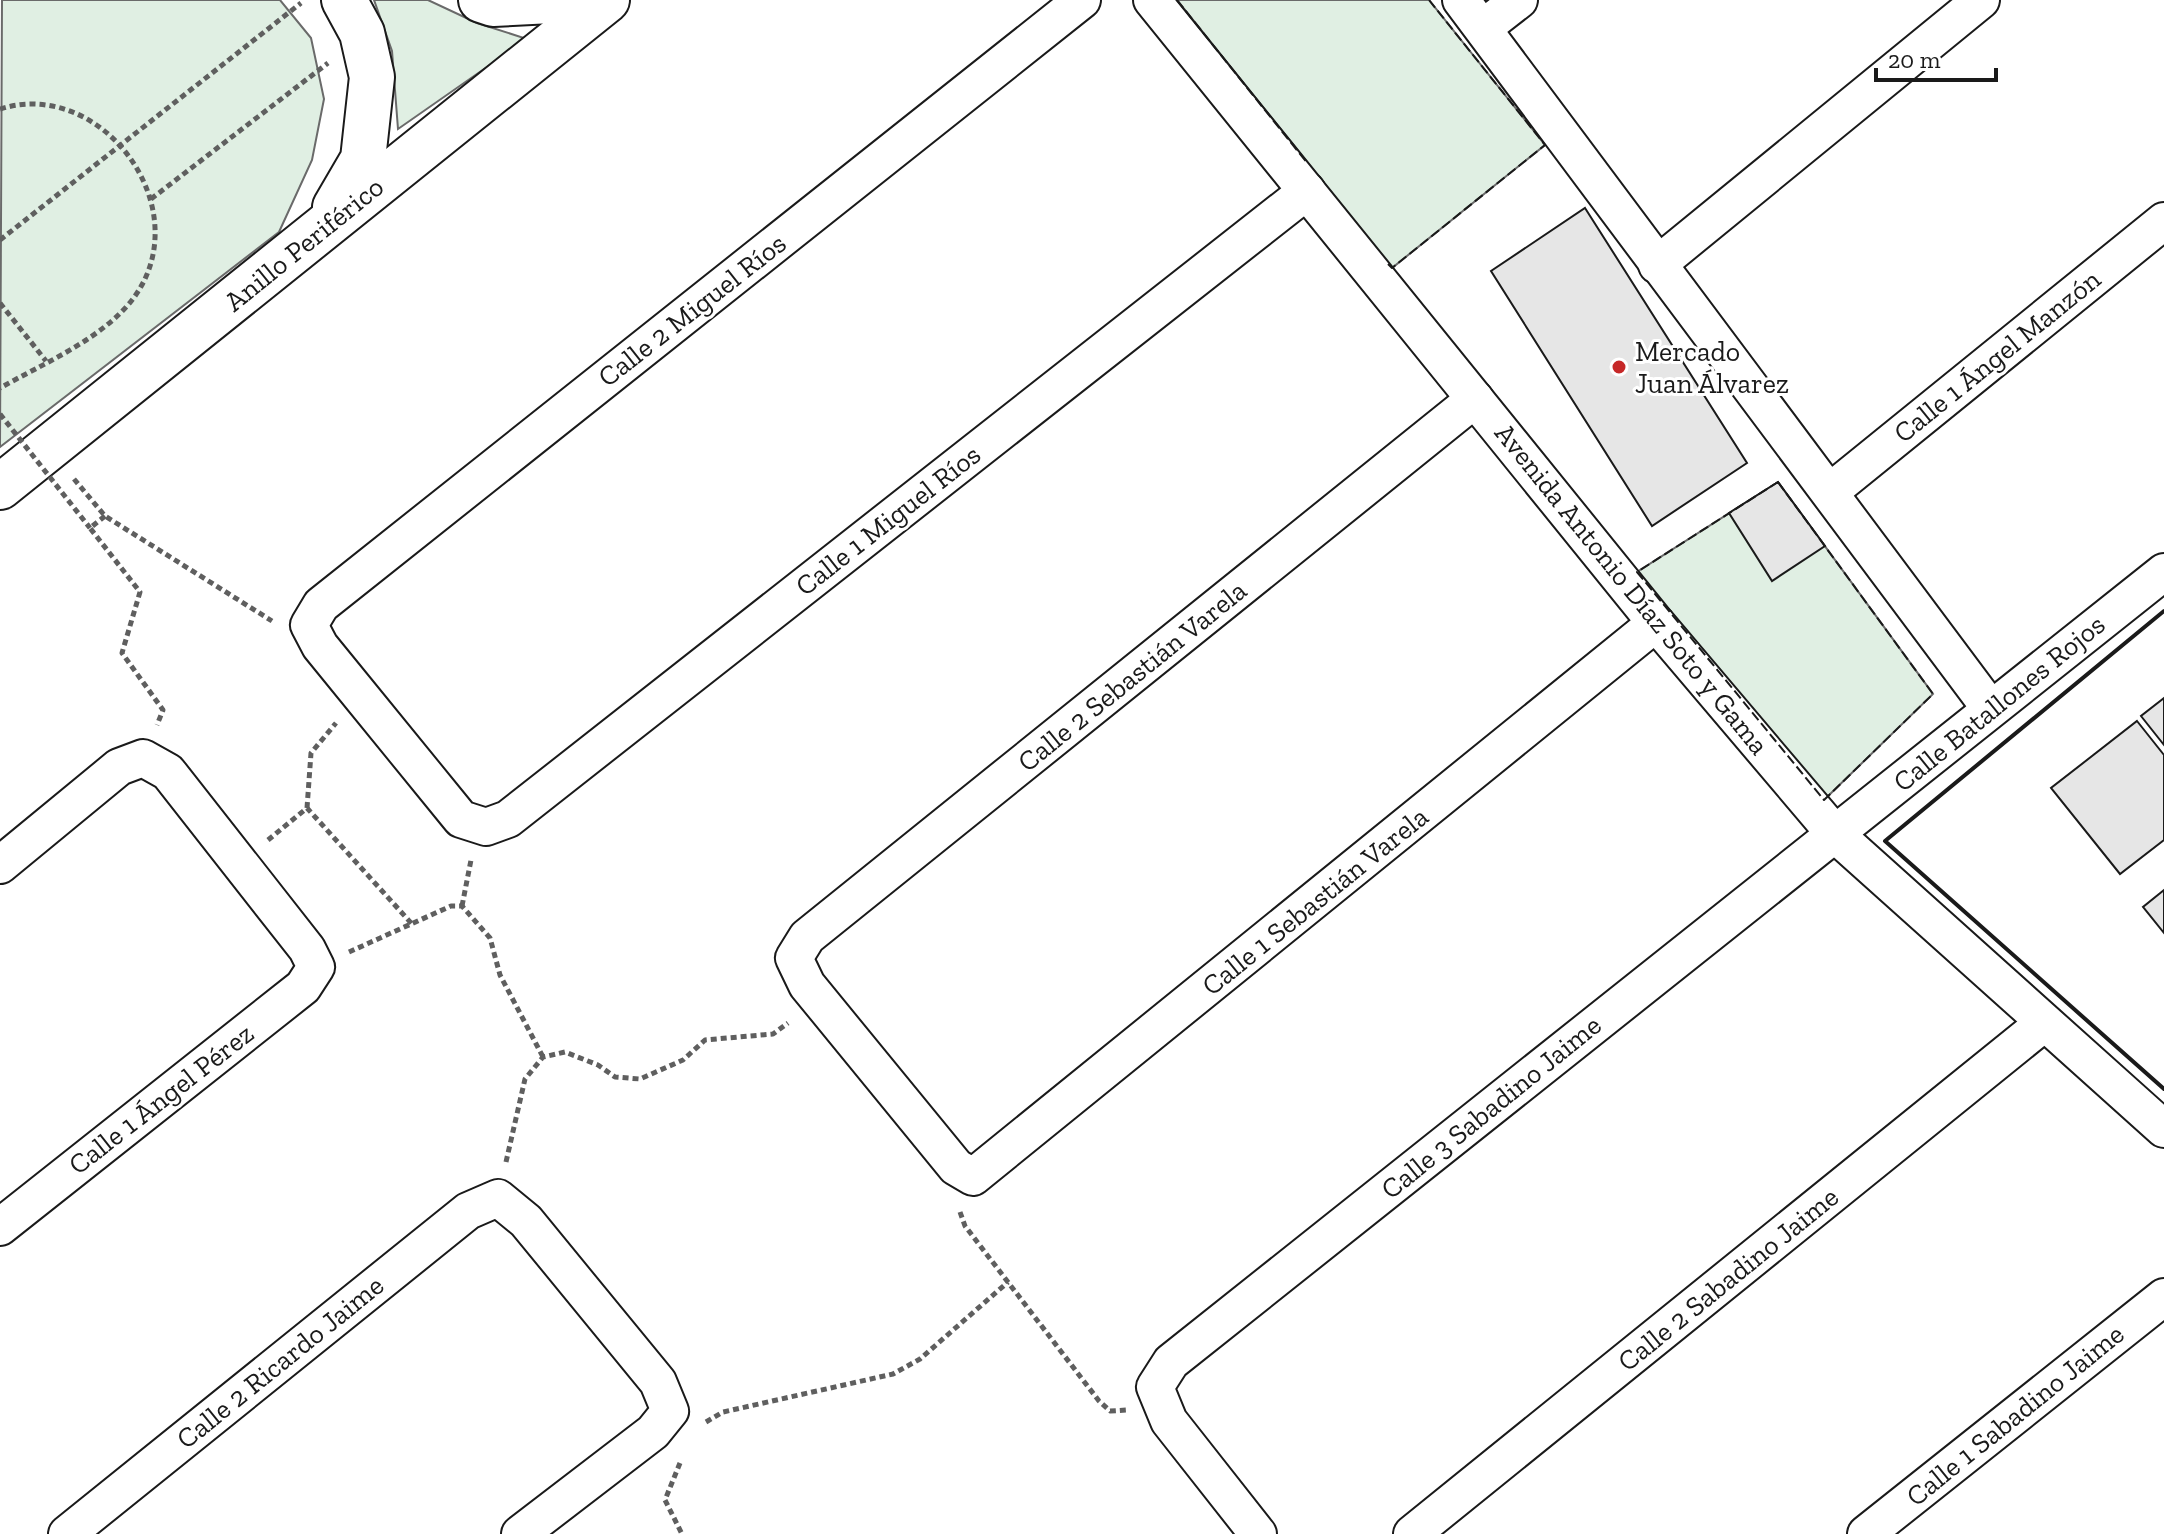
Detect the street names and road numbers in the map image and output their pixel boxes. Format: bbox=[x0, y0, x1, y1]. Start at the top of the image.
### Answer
street label: Anillo Periférico bbox=[218, 170, 390, 318]
street label: Calle 2 Miguel Ríos bbox=[592, 226, 792, 394]
street label: Calle 1 Ángel Manzón bbox=[1887, 263, 2107, 449]
street label: Avenida Antonio Díaz Soto y Gama bbox=[1488, 417, 1776, 762]
street label: Calle 1 Miguel Ríos bbox=[789, 438, 987, 602]
street label: Calle 2 Sebastián Varela bbox=[1011, 573, 1253, 778]
street label: Calle Batallones Rojos bbox=[1887, 608, 2111, 798]
street label: Calle 1 Sebastián Varela bbox=[1195, 799, 1435, 1002]
street label: Calle 3 Sabadino Jaime bbox=[1374, 1008, 1608, 1206]
street label: Calle 1 Ángel Pérez bbox=[62, 1017, 260, 1181]
street label: Calle 2 Sabadino Jaime bbox=[1611, 1180, 1845, 1378]
street label: Calle 2 Ricardo Jaime bbox=[170, 1268, 390, 1456]
street label: Calle 1 Sabadino Jaime bbox=[1900, 1317, 2130, 1513]

